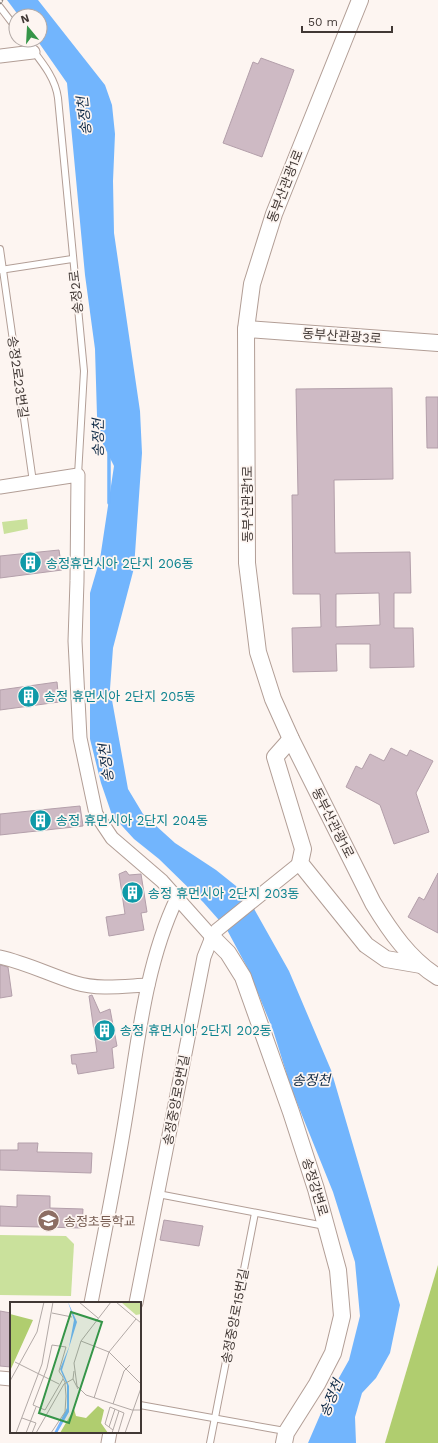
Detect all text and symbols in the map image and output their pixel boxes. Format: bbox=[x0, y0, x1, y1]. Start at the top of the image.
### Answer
north arrow bbox=[8, 8, 48, 48]
scale bar bbox=[302, 8, 392, 34]
text: N bbox=[19, 12, 31, 26]
text: 50 m bbox=[308, 15, 338, 29]
water label: 송정천 bbox=[74, 95, 94, 136]
street label: 동부산관광1로 bbox=[264, 147, 306, 225]
street label: 송정2로 bbox=[66, 270, 86, 314]
street label: 동부산관광3로 bbox=[302, 326, 382, 346]
street label: 송정2로23번길 bbox=[5, 335, 31, 419]
water label: 송정천 bbox=[90, 418, 106, 457]
street label: 동부산관광1로 bbox=[240, 466, 255, 542]
building icon: 송정휴먼시아 2단지 206동 bbox=[17, 550, 43, 576]
place label: 송정휴먼시아 2단지 206동 bbox=[46, 556, 194, 571]
building icon: 송정 휴먼시아 2단지 205동 bbox=[16, 683, 42, 709]
place label: 송정 휴먼시아 2단지 205동 bbox=[44, 689, 196, 704]
water label: 송정천 bbox=[96, 742, 116, 783]
street label: 동부산관광1로 bbox=[309, 785, 357, 861]
building icon: 송정 휴먼시아 2단지 204동 bbox=[28, 807, 54, 833]
place label: 송정 휴먼시아 2단지 204동 bbox=[56, 813, 208, 828]
building icon: 송정 휴먼시아 2단지 203동 bbox=[120, 880, 146, 906]
place label: 송정 휴먼시아 2단지 203동 bbox=[148, 886, 300, 901]
building icon: 송정 휴먼시아 2단지 202동 bbox=[91, 1017, 117, 1043]
place label: 송정 휴먼시아 2단지 202동 bbox=[120, 1023, 272, 1038]
street label: 송정중앙로9번길 bbox=[160, 1054, 192, 1146]
water label: 송정천 bbox=[292, 1072, 331, 1088]
street label: 송정강변로 bbox=[299, 1156, 331, 1218]
school or university icon: 송정초등학교 bbox=[36, 1208, 62, 1234]
place label: 송정초등학교 bbox=[64, 1214, 136, 1229]
street label: 송정중앙로15번길 bbox=[218, 1267, 252, 1365]
inset map bbox=[10, 1302, 141, 1433]
water label: 송정천 bbox=[316, 1376, 346, 1419]

